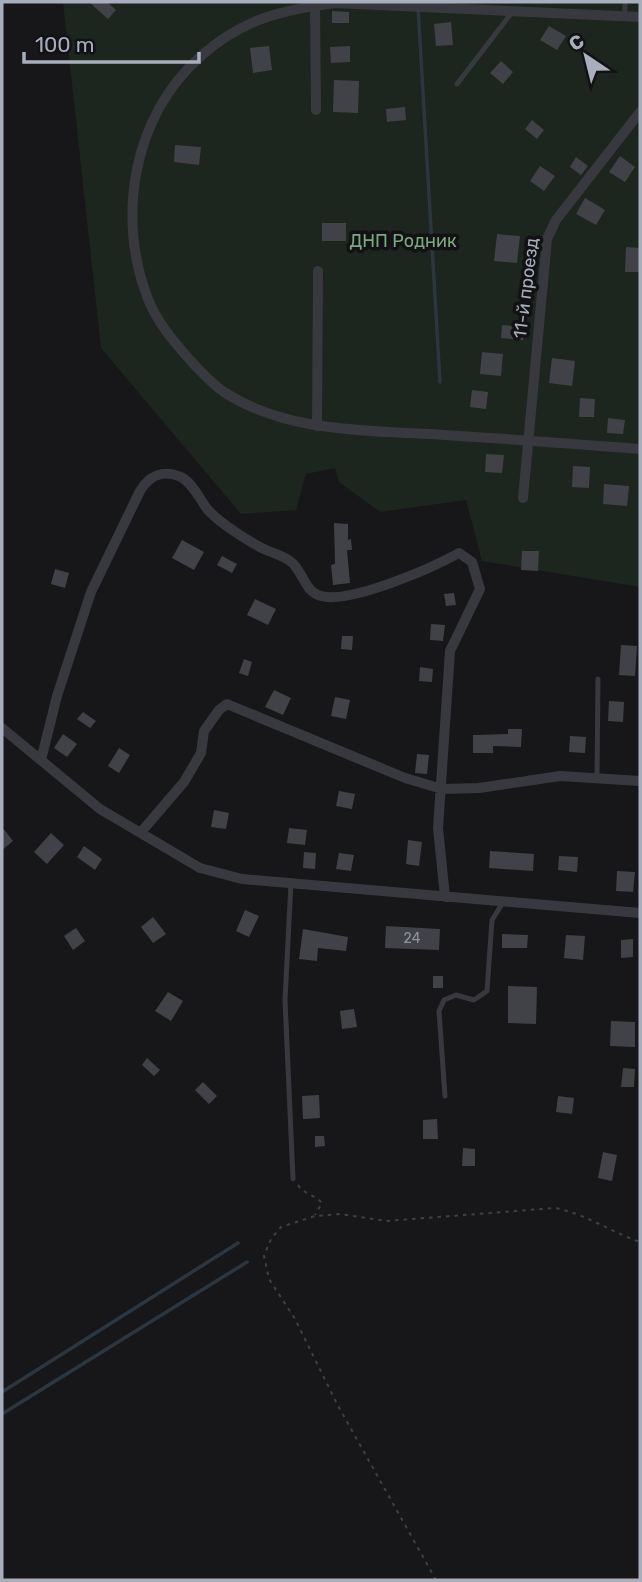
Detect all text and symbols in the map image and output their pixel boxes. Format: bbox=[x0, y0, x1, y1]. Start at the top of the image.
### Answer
scale bar bbox=[24, 21, 200, 65]
north arrow bbox=[551, 21, 621, 91]
text: С bbox=[564, 29, 589, 56]
text: 100 m bbox=[35, 32, 94, 57]
park label: ДНП Родник bbox=[349, 230, 457, 252]
street label: 11-й проезд bbox=[509, 236, 543, 340]
house number: 24 bbox=[404, 930, 421, 947]

